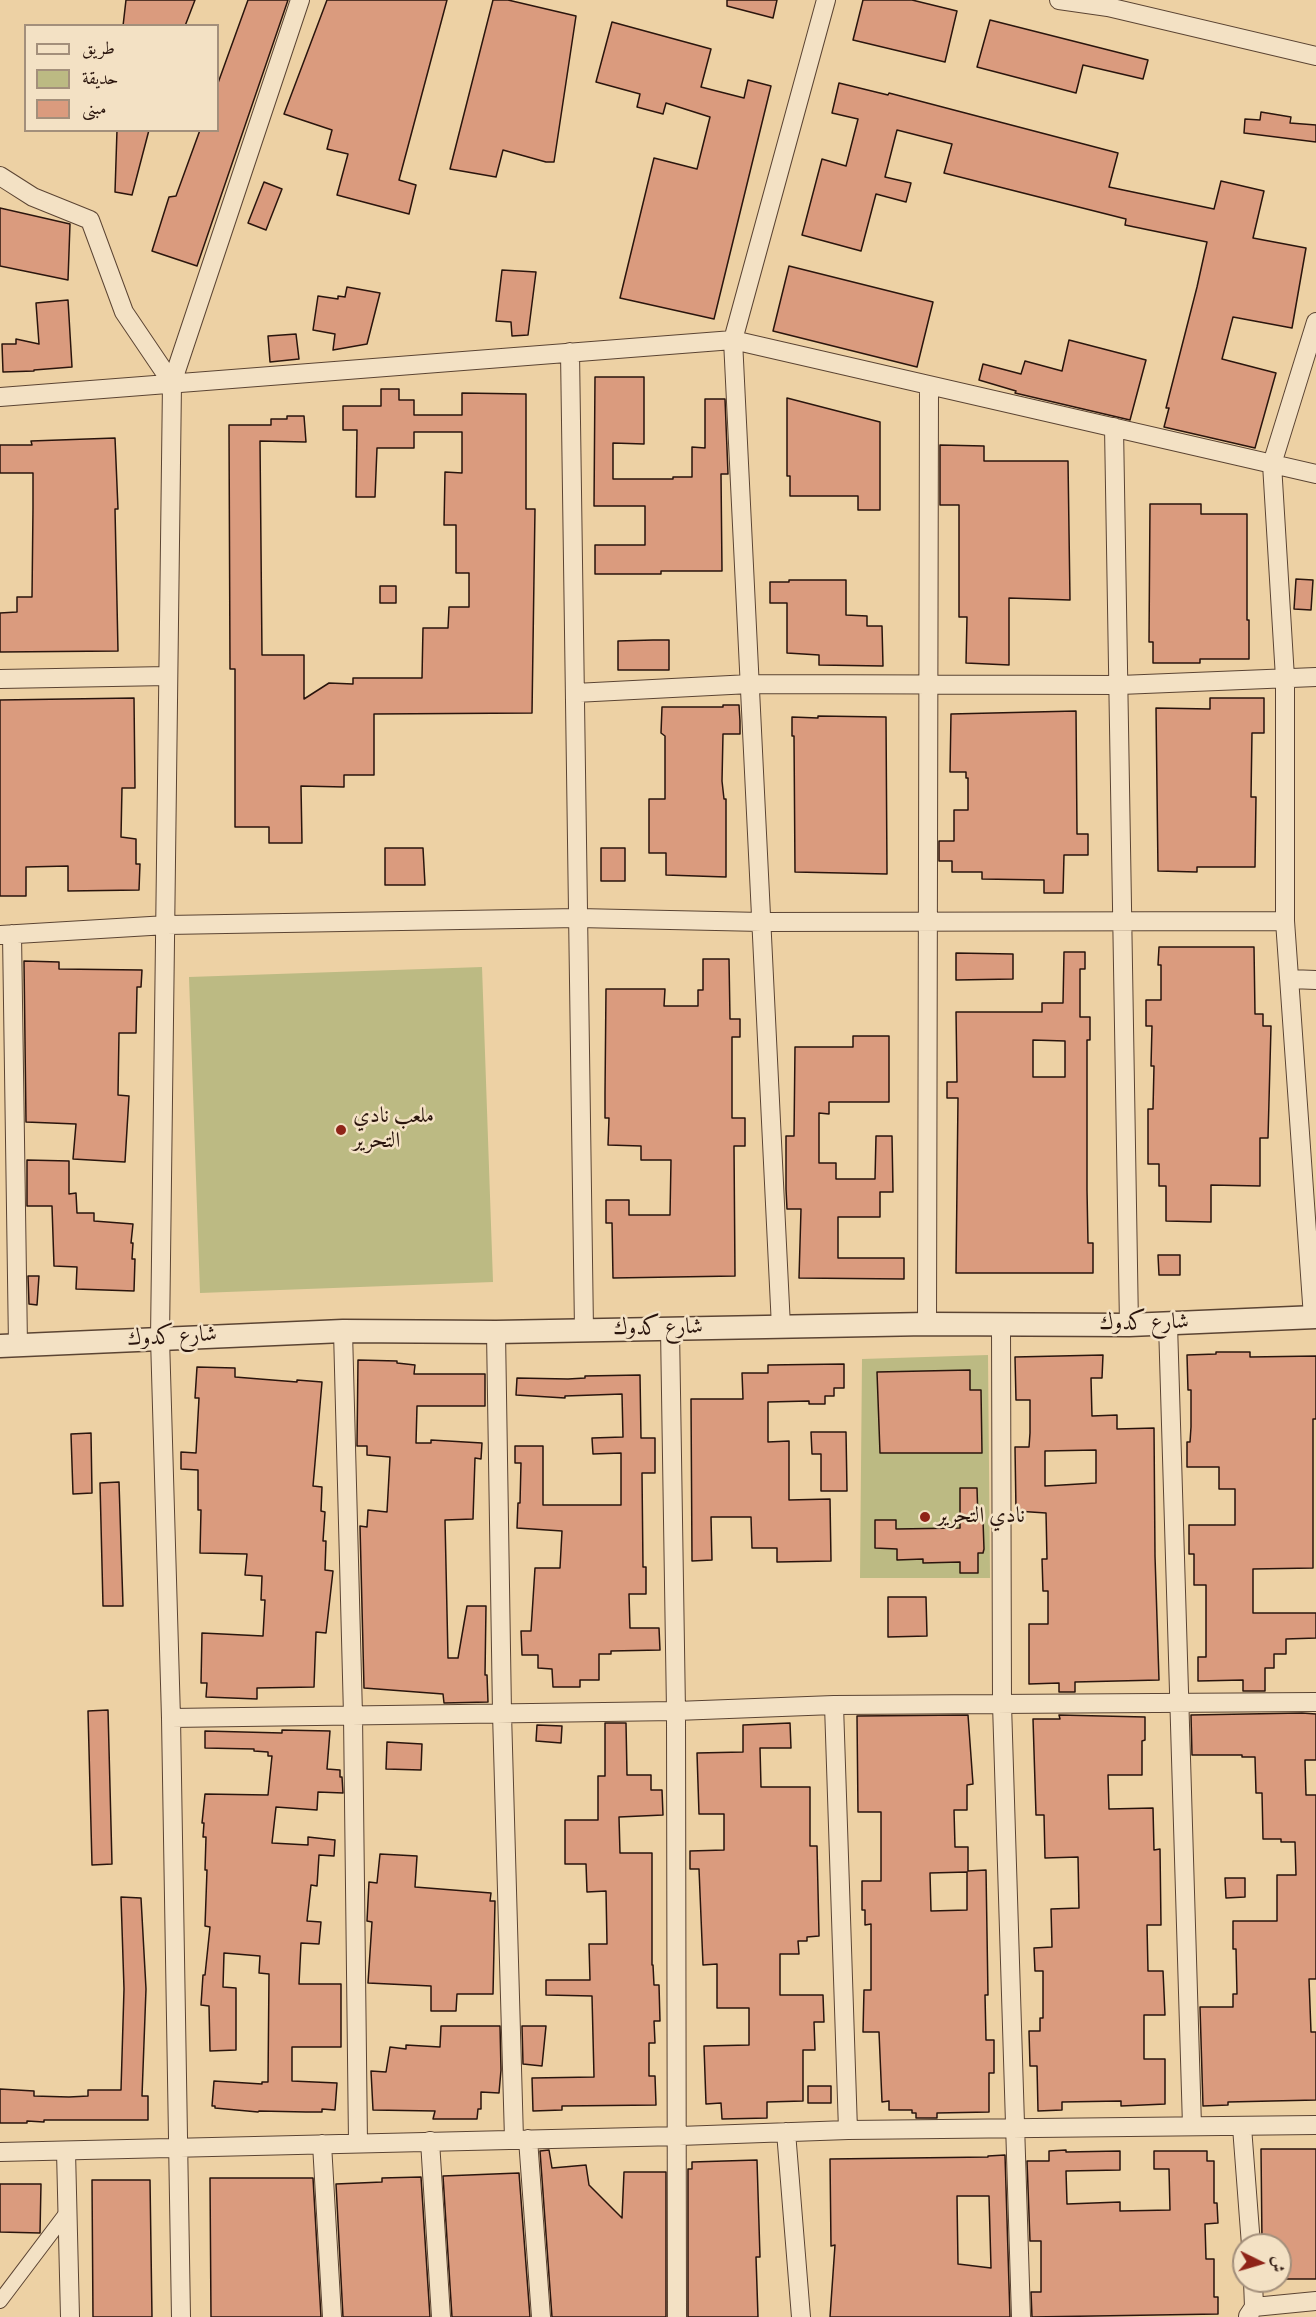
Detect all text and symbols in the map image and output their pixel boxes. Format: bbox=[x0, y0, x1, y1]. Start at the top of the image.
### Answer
legend bbox=[24, 24, 219, 132]
text: طريق bbox=[82, 38, 115, 60]
text: حديقة bbox=[82, 68, 118, 90]
text: مبنى bbox=[82, 98, 107, 120]
place label: ملعب نادي التحرير bbox=[353, 1104, 434, 1156]
marker: ملعب نادي التحرير bbox=[334, 1123, 348, 1137]
street label: شارع كدوك bbox=[1099, 1310, 1189, 1338]
street label: شارع كدوك bbox=[613, 1315, 703, 1343]
street label: شارع كدوك bbox=[126, 1322, 218, 1354]
place label: نادي التحرير bbox=[937, 1504, 1025, 1530]
marker: نادي التحرير bbox=[918, 1510, 932, 1524]
north arrow bbox=[1232, 2233, 1292, 2293]
text: ش bbox=[1267, 2256, 1289, 2273]

